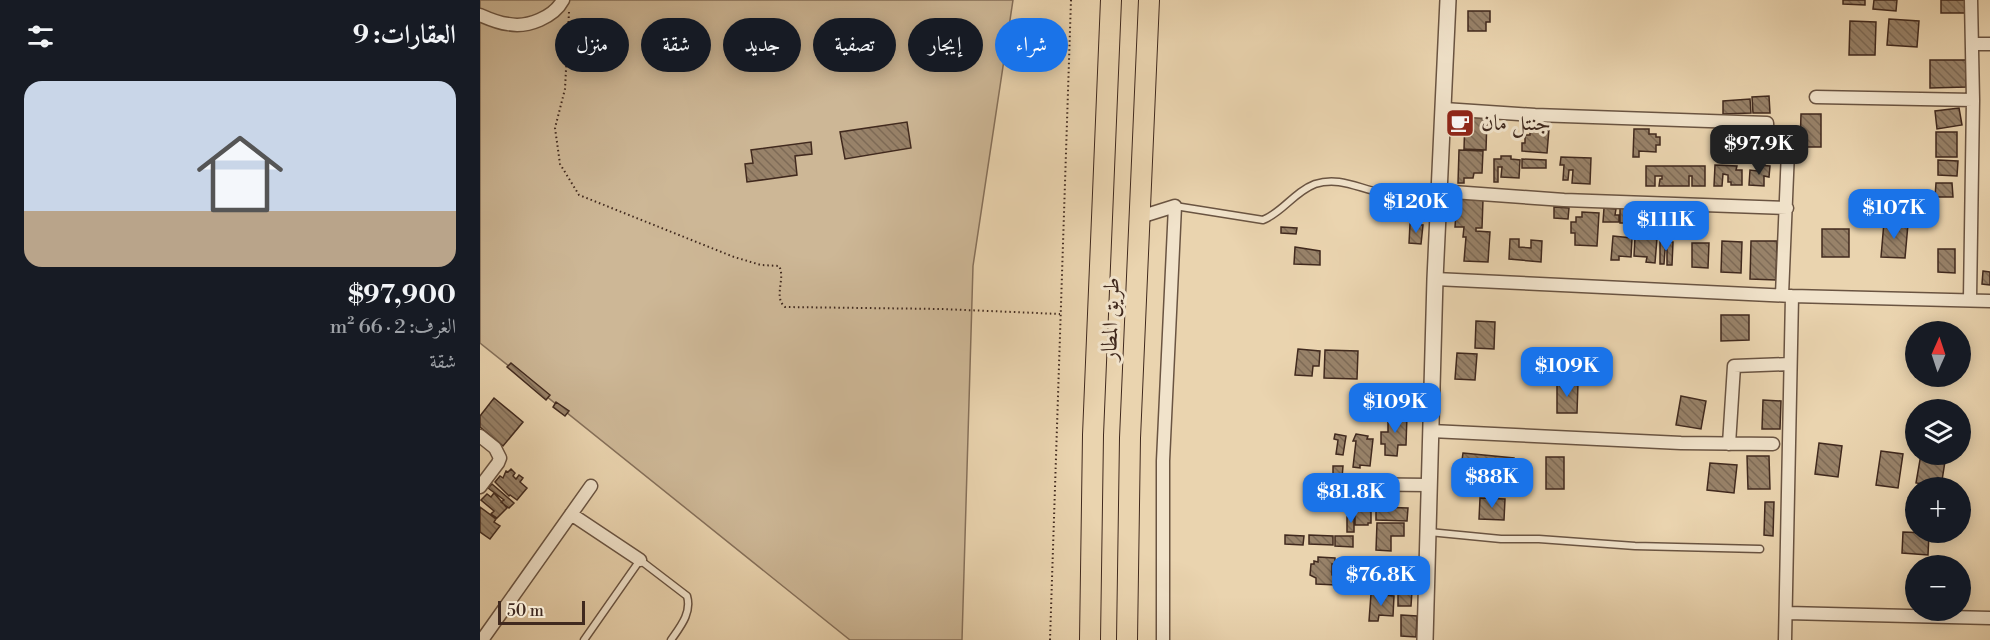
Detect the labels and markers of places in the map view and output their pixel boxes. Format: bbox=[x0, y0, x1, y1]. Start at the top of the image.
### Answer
cafe icon: جنتل مان bbox=[1444, 107, 1476, 139]
place label: جنتل مان bbox=[1481, 110, 1551, 138]
pin: $97.9K bbox=[1710, 125, 1808, 176]
pin: $120K bbox=[1374, 183, 1458, 234]
pin: $107K bbox=[1852, 189, 1936, 240]
pin: $111K bbox=[1624, 201, 1708, 252]
pin: $109K bbox=[1525, 347, 1609, 398]
pin: $109K bbox=[1353, 383, 1437, 434]
pin: $88K bbox=[1456, 458, 1528, 509]
pin: $81.8K bbox=[1302, 473, 1400, 524]
pin: $76.8K bbox=[1332, 556, 1430, 607]

